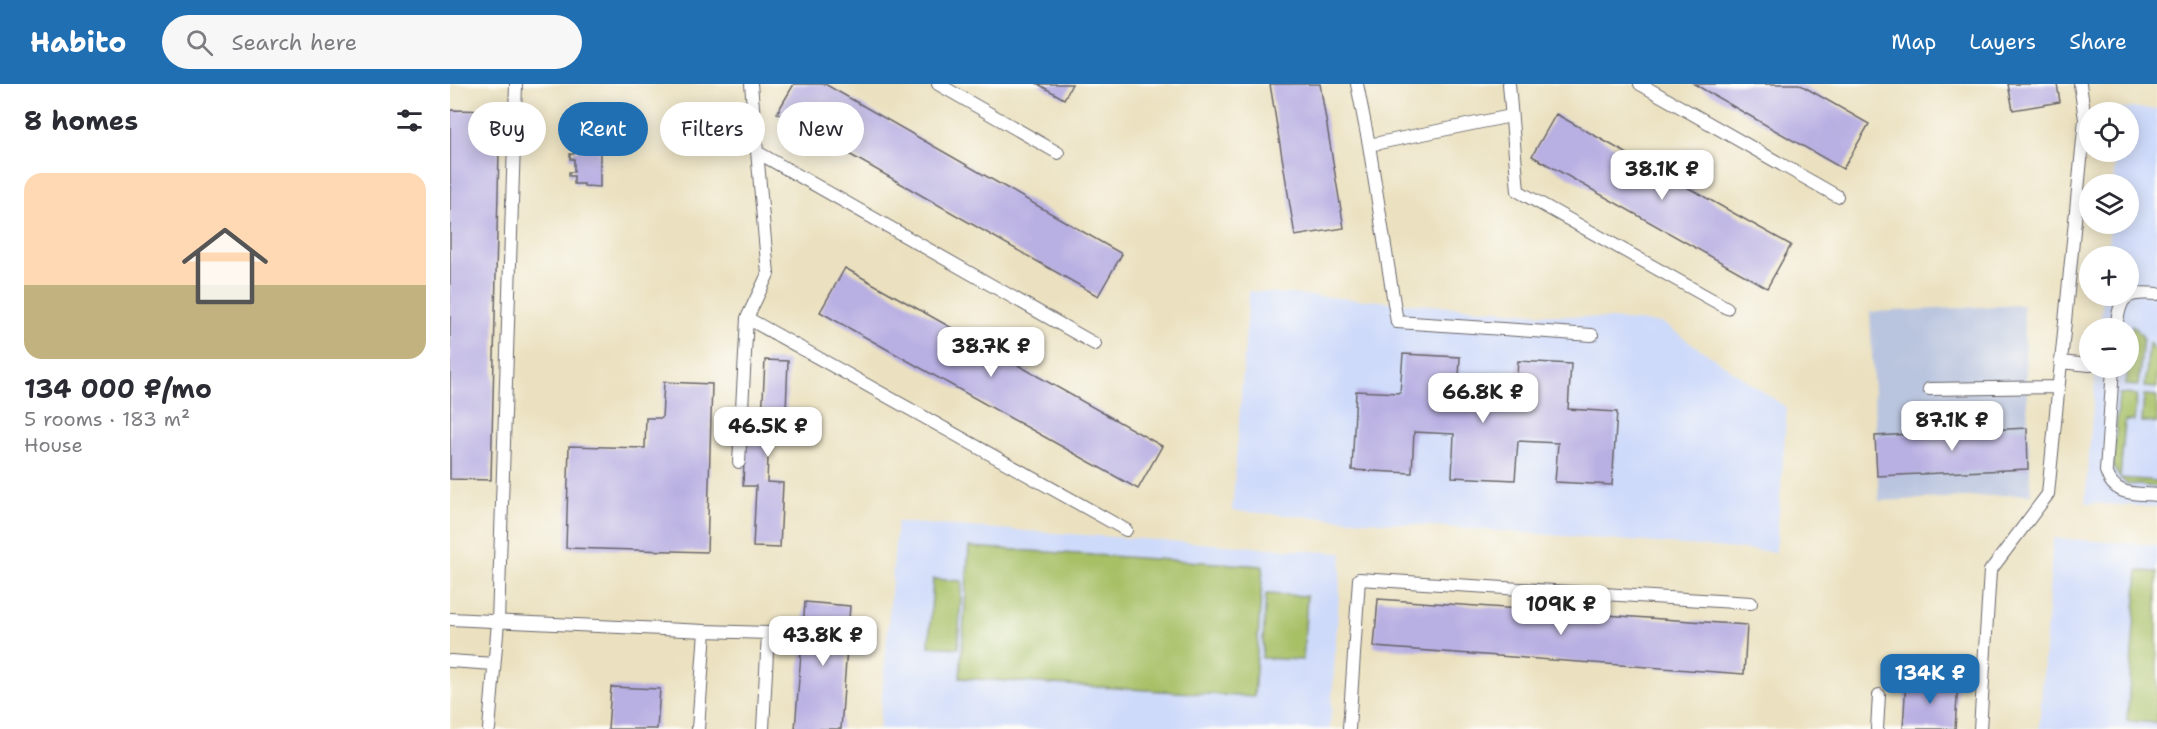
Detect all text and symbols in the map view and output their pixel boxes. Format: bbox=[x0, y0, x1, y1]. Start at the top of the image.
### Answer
search box bbox=[162, 15, 582, 69]
text: Habito bbox=[30, 23, 126, 61]
icon: search bbox=[183, 26, 216, 59]
text: Search here bbox=[231, 28, 357, 57]
text: Map bbox=[1891, 28, 1936, 56]
text: Layers bbox=[1969, 28, 2036, 56]
text: Share bbox=[2069, 28, 2127, 56]
chip: Buy bbox=[468, 102, 546, 156]
chip: Rent bbox=[558, 102, 648, 156]
chip: Filters bbox=[660, 102, 765, 156]
chip: New bbox=[777, 102, 864, 156]
map controls bbox=[2079, 102, 2139, 378]
button: locate bbox=[2079, 102, 2139, 162]
text: 8 homes bbox=[24, 103, 138, 138]
icon: filters bbox=[393, 104, 426, 137]
pin: 38.1K ₽ bbox=[1607, 150, 1717, 201]
text: 38.1K ₽ bbox=[1625, 156, 1699, 182]
button: layers bbox=[2079, 174, 2139, 234]
icon: home bbox=[171, 212, 279, 320]
button: + bbox=[2079, 246, 2139, 306]
button: − bbox=[2079, 318, 2139, 378]
pin: 38.7K ₽ bbox=[936, 327, 1046, 378]
text: 38.7K ₽ bbox=[951, 333, 1031, 359]
text: 134 000 ₽/mo bbox=[24, 371, 212, 406]
pin: 66.8K ₽ bbox=[1428, 373, 1538, 424]
text: 66.8K ₽ bbox=[1442, 379, 1524, 405]
pin: 87.1K ₽ bbox=[1897, 401, 2007, 452]
text: 5 rooms · 183 m² bbox=[24, 406, 190, 432]
pin: 46.5K ₽ bbox=[713, 407, 823, 458]
text: 87.1K ₽ bbox=[1915, 407, 1989, 433]
text: 46.5K ₽ bbox=[728, 413, 808, 439]
text: House bbox=[24, 432, 83, 458]
pin: 109K ₽ bbox=[1512, 585, 1610, 636]
text: 109K ₽ bbox=[1526, 591, 1596, 617]
pin: 43.8K ₽ bbox=[768, 616, 878, 667]
text: 43.8K ₽ bbox=[783, 622, 863, 648]
pin: 134K ₽ bbox=[1881, 654, 1979, 705]
text: 134K ₽ bbox=[1894, 660, 1966, 686]

